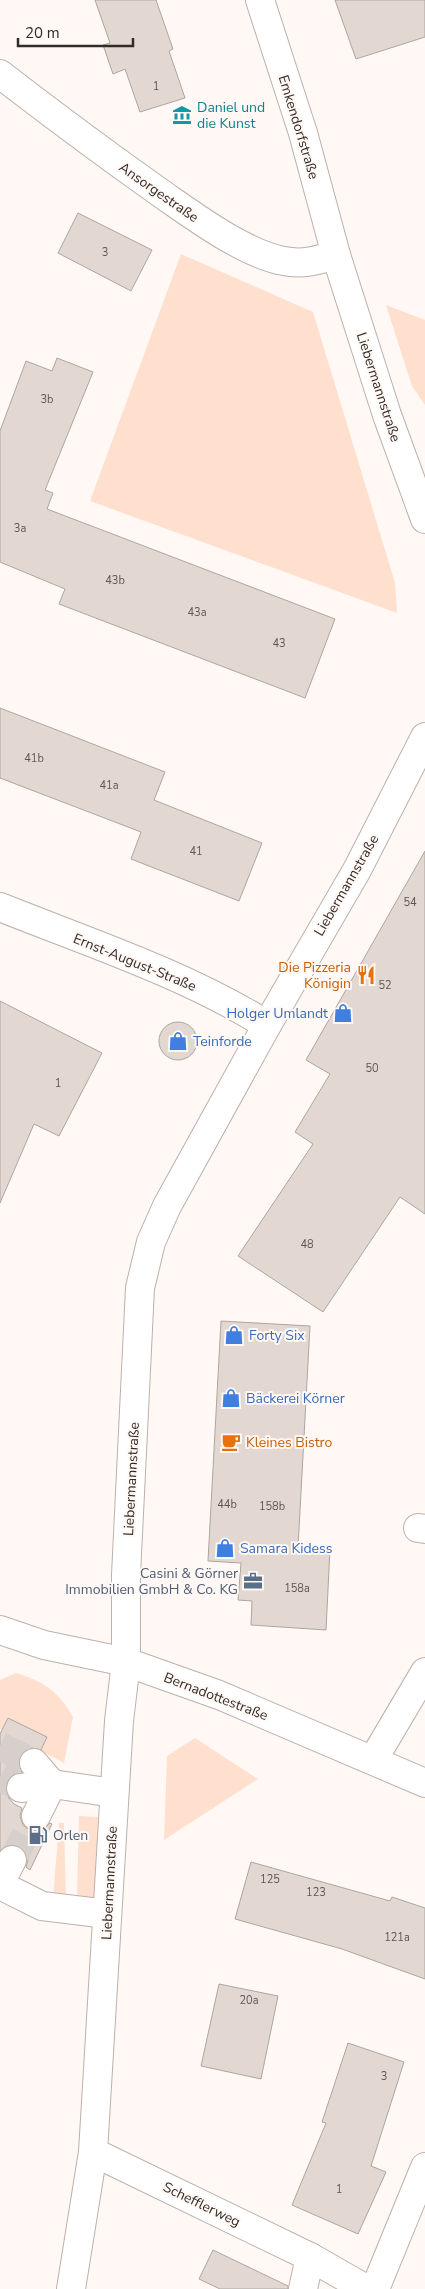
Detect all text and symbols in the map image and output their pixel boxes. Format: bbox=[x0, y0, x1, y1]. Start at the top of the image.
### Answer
scale bar bbox=[18, 15, 132, 47]
text: 20 m bbox=[25, 23, 60, 43]
street label: Emkendorfstraße bbox=[274, 73, 323, 182]
house number: 1 bbox=[153, 79, 159, 94]
place label: Daniel und die Kunst bbox=[197, 98, 265, 133]
museum icon: Daniel und die Kunst bbox=[171, 104, 193, 126]
street label: Ansorgestraße bbox=[115, 158, 202, 227]
house number: 3 bbox=[102, 245, 108, 260]
street label: Liebermannstraße bbox=[352, 330, 405, 444]
house number: 3b bbox=[40, 392, 54, 407]
house number: 3a bbox=[14, 521, 26, 536]
house number: 43b bbox=[105, 573, 125, 588]
house number: 43a bbox=[187, 605, 207, 620]
house number: 43 bbox=[272, 636, 286, 651]
house number: 41b bbox=[24, 751, 44, 766]
house number: 41a bbox=[99, 778, 119, 793]
street label: Liebermannstraße bbox=[310, 831, 383, 939]
house number: 41 bbox=[189, 844, 203, 859]
house number: 54 bbox=[403, 895, 417, 910]
street label: Ernst-August-Straße bbox=[70, 929, 199, 996]
place label: Die Pizzeria Königin bbox=[278, 958, 351, 993]
restaurant icon: Die Pizzeria Königin bbox=[355, 964, 377, 986]
house number: 52 bbox=[378, 978, 392, 993]
shop icon: Holger Umlandt bbox=[332, 1002, 354, 1024]
place label: Holger Umlandt bbox=[226, 1004, 328, 1023]
shop icon: Teinforde bbox=[167, 1030, 189, 1052]
place label: Teinforde bbox=[193, 1032, 252, 1051]
house number: 50 bbox=[365, 1061, 379, 1076]
house number: 1 bbox=[55, 1076, 61, 1091]
house number: 48 bbox=[300, 1237, 314, 1252]
shop icon: Forty Six bbox=[223, 1324, 245, 1346]
place label: Forty Six bbox=[249, 1326, 305, 1345]
shop icon: Bäckerei Körner bbox=[220, 1387, 242, 1409]
place label: Bäckerei Körner bbox=[246, 1389, 345, 1408]
street label: Liebermannstraße bbox=[119, 1421, 144, 1537]
cafe icon: Kleines Bistro bbox=[220, 1431, 242, 1453]
place label: Kleines Bistro bbox=[246, 1433, 332, 1452]
house number: 44b bbox=[217, 1497, 237, 1512]
house number: 158b bbox=[259, 1499, 285, 1514]
shop icon: Samara Kidess bbox=[214, 1537, 236, 1559]
place label: Samara Kidess bbox=[240, 1539, 333, 1558]
place label: Casini & Görner Immobilien GmbH & Co. KG bbox=[65, 1564, 238, 1599]
office icon: Casini & Görner Immobilien GmbH & Co. KG bbox=[242, 1570, 264, 1592]
house number: 158a bbox=[284, 1581, 310, 1596]
street label: Bernadottestraße bbox=[161, 1668, 271, 1725]
fuel station icon: Orlen bbox=[27, 1824, 49, 1846]
street label: Liebermannstraße bbox=[97, 1825, 122, 1941]
place label: Orlen bbox=[53, 1826, 88, 1845]
house number: 125 bbox=[260, 1872, 280, 1887]
house number: 123 bbox=[306, 1885, 326, 1900]
house number: 121a bbox=[384, 1930, 410, 1945]
house number: 20a bbox=[239, 1993, 259, 2008]
house number: 3 bbox=[381, 2069, 387, 2084]
street label: Schefflerweg bbox=[160, 2178, 244, 2231]
house number: 1 bbox=[336, 2182, 342, 2197]

